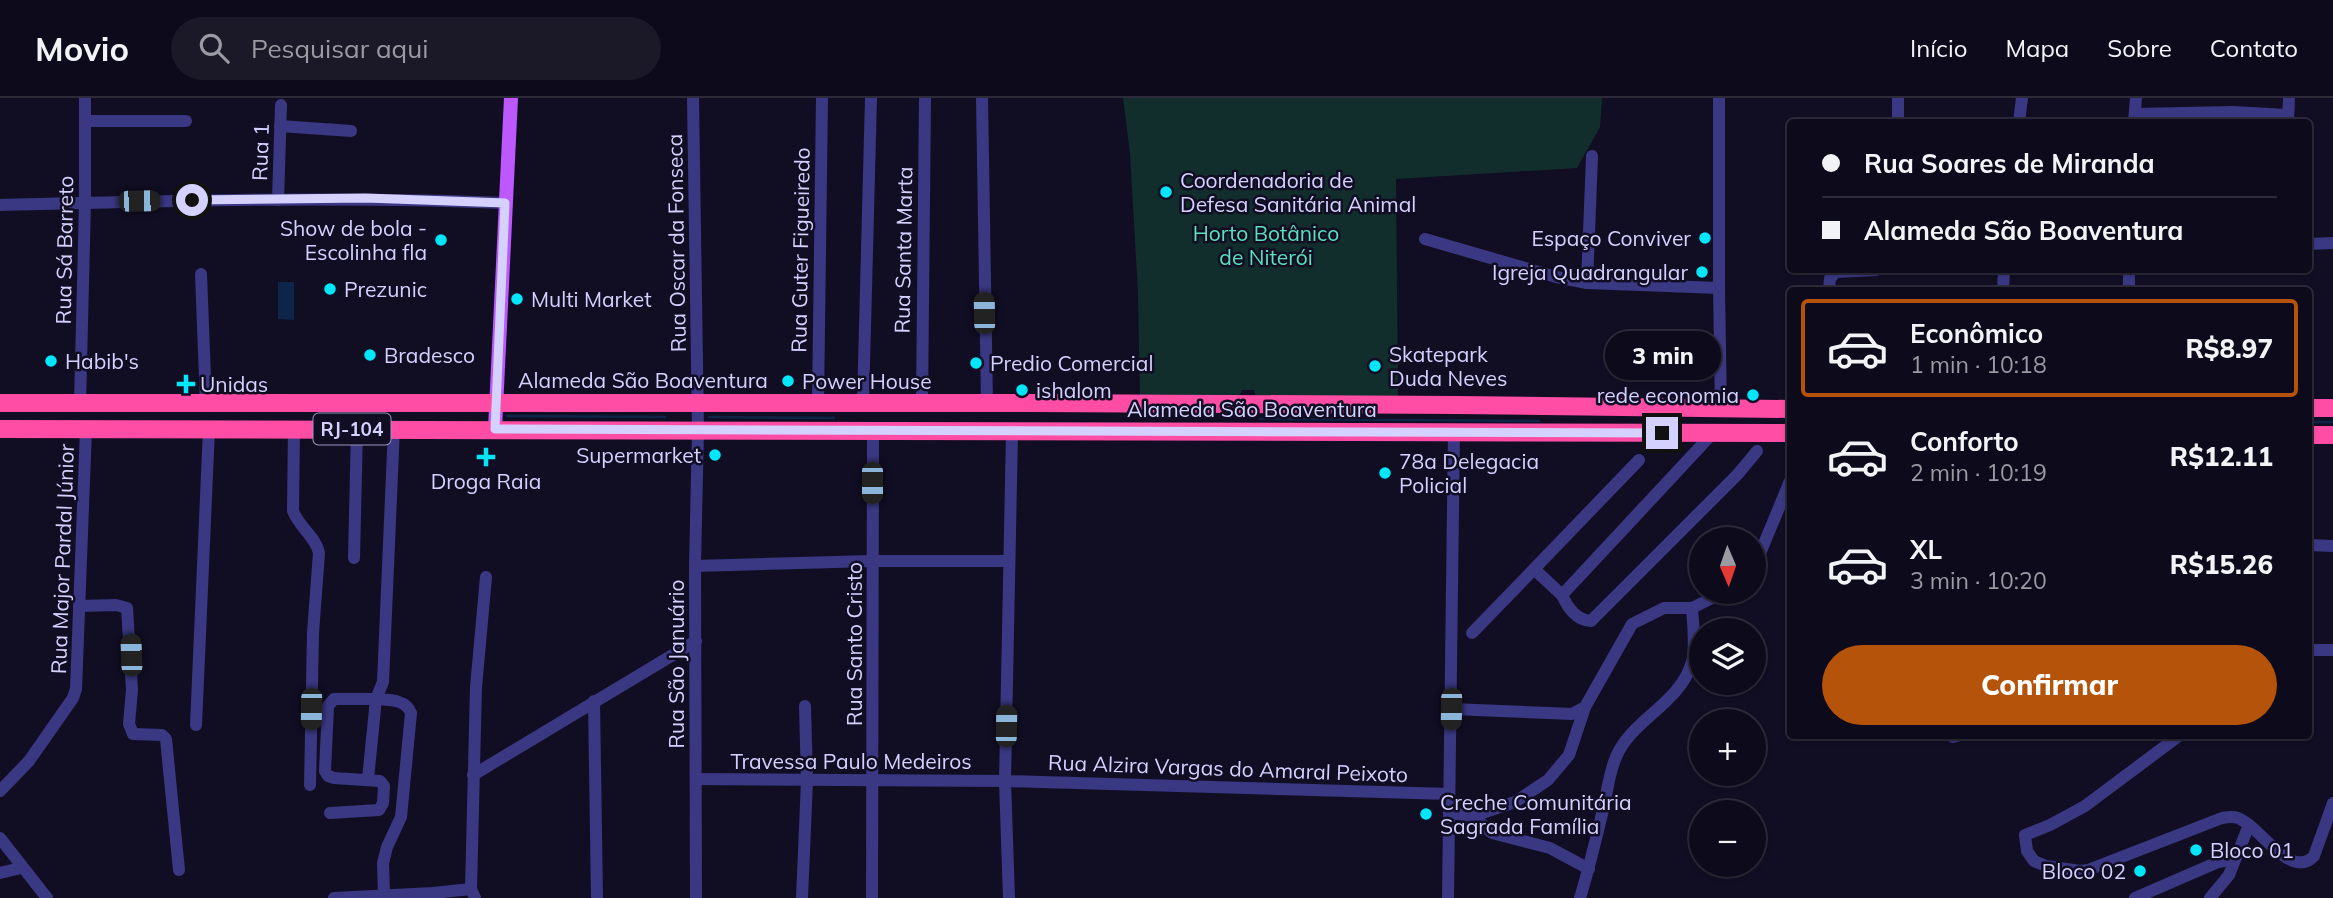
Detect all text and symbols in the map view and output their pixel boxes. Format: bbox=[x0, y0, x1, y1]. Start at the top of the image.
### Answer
search box bbox=[171, 17, 661, 80]
text: Movio bbox=[35, 28, 129, 69]
icon: search bbox=[195, 29, 233, 67]
text: Pesquisar aqui bbox=[251, 32, 428, 65]
text: Início bbox=[1910, 33, 1967, 63]
text: Mapa bbox=[2005, 33, 2069, 63]
text: Sobre bbox=[2107, 33, 2172, 63]
text: Contato bbox=[2210, 33, 2298, 63]
street label: Rua 1 bbox=[246, 123, 274, 181]
street label: Rua Oscar da Fonseca bbox=[661, 134, 691, 352]
street label: Rua Guter Figueiredo bbox=[785, 147, 815, 353]
text: Rua Soares de Miranda bbox=[1864, 147, 2155, 180]
street label: Rua Santa Marta bbox=[889, 166, 917, 334]
place label: Coordenadoria de Defesa Sanitária Animal bbox=[1180, 167, 1416, 217]
street label: Rua Sá Barreto bbox=[50, 176, 78, 324]
route start bbox=[176, 184, 208, 216]
marker: Coordenadoria de Defesa Sanitária Animal bbox=[1158, 184, 1174, 200]
car bbox=[118, 190, 161, 212]
text: Alameda São Boaventura bbox=[1864, 214, 2184, 247]
place label: Show de bola - Escolinha fla bbox=[280, 215, 427, 265]
park label: Horto Botânico de Niterói bbox=[1193, 220, 1339, 270]
place label: Espaço Conviver bbox=[1532, 225, 1691, 251]
marker: Espaço Conviver bbox=[1697, 230, 1713, 246]
marker: Show de bola - Escolinha fla bbox=[433, 232, 449, 248]
place label: Igreja Quadrangular bbox=[1492, 259, 1688, 285]
marker: Igreja Quadrangular bbox=[1694, 264, 1710, 280]
place label: Prezunic bbox=[344, 276, 427, 302]
marker: Prezunic bbox=[322, 281, 338, 297]
place label: Multi Market bbox=[531, 286, 652, 312]
marker: Multi Market bbox=[509, 291, 525, 307]
car bbox=[974, 292, 995, 334]
icon: car bbox=[1826, 317, 1889, 380]
text: Econômico bbox=[1910, 317, 2043, 350]
callout: 3 min bbox=[1604, 331, 1720, 380]
text: R$8.97 bbox=[2185, 332, 2273, 365]
place label: Skatepark Duda Neves bbox=[1389, 341, 1507, 391]
text: 3 min bbox=[1632, 341, 1694, 370]
place label: Bradesco bbox=[384, 342, 475, 368]
marker: Bradesco bbox=[362, 347, 378, 363]
place label: Habib's bbox=[65, 348, 139, 374]
place label: Predio Comercial bbox=[990, 350, 1153, 376]
text: 1 min · 10:18 bbox=[1910, 350, 2047, 379]
marker: Habib's bbox=[43, 353, 59, 369]
marker: Predio Comercial bbox=[968, 355, 984, 371]
marker: Skatepark Duda Neves bbox=[1367, 358, 1383, 374]
street label: Alameda São Boaventura bbox=[518, 367, 768, 393]
place label: Power House bbox=[802, 368, 932, 394]
place label: Unidas bbox=[200, 371, 268, 397]
marker: Power House bbox=[780, 373, 796, 389]
marker: Unidas bbox=[178, 376, 194, 392]
place label: ishalom bbox=[1036, 377, 1112, 403]
marker: ishalom bbox=[1014, 382, 1030, 398]
place label: rede economia bbox=[1597, 382, 1739, 408]
marker: rede economia bbox=[1745, 387, 1761, 403]
street label: Alameda São Boaventura bbox=[1127, 396, 1377, 422]
road number: RJ-104 bbox=[314, 414, 390, 444]
route end bbox=[1646, 417, 1678, 449]
icon: car bbox=[1826, 425, 1889, 488]
text: Conforto bbox=[1910, 425, 2019, 458]
text: R$12.11 bbox=[2170, 440, 2273, 473]
place label: Supermarket bbox=[576, 442, 701, 468]
street label: Rua Major Pardal Júnior bbox=[45, 443, 79, 675]
marker: Supermarket bbox=[707, 447, 723, 463]
place label: 78a Delegacia Policial bbox=[1399, 448, 1539, 498]
marker: Droga Raia bbox=[478, 449, 494, 465]
text: 2 min · 10:19 bbox=[1910, 458, 2047, 487]
car bbox=[862, 462, 883, 504]
marker: 78a Delegacia Policial bbox=[1377, 465, 1393, 481]
place label: Droga Raia bbox=[431, 468, 541, 494]
north arrow bbox=[1689, 527, 1766, 604]
map controls bbox=[1689, 527, 1766, 877]
icon: car bbox=[1826, 533, 1889, 596]
text: XL bbox=[1910, 533, 1942, 566]
text: R$15.26 bbox=[2170, 548, 2273, 581]
street label: Rua Santo Cristo bbox=[841, 562, 867, 726]
text: 3 min · 10:20 bbox=[1910, 566, 2047, 595]
street label: Rua São Januário bbox=[663, 579, 689, 749]
button: layers bbox=[1689, 618, 1766, 695]
car bbox=[120, 634, 143, 676]
button: Confirmar bbox=[1822, 645, 2277, 725]
car bbox=[301, 688, 322, 730]
car bbox=[1441, 688, 1462, 730]
car bbox=[996, 705, 1017, 747]
button: + bbox=[1689, 709, 1766, 786]
street label: Travessa Paulo Medeiros bbox=[730, 748, 972, 774]
street label: Rua Alzira Vargas do Amaral Peixoto bbox=[1048, 749, 1408, 787]
place label: Creche Comunitária Sagrada Família bbox=[1440, 789, 1632, 839]
button: − bbox=[1689, 800, 1766, 877]
marker: Creche Comunitária Sagrada Família bbox=[1418, 806, 1434, 822]
place label: Bloco 01 bbox=[2210, 837, 2294, 863]
marker: Bloco 01 bbox=[2188, 842, 2204, 858]
place label: Bloco 02 bbox=[2042, 858, 2126, 884]
marker: Bloco 02 bbox=[2132, 863, 2148, 879]

